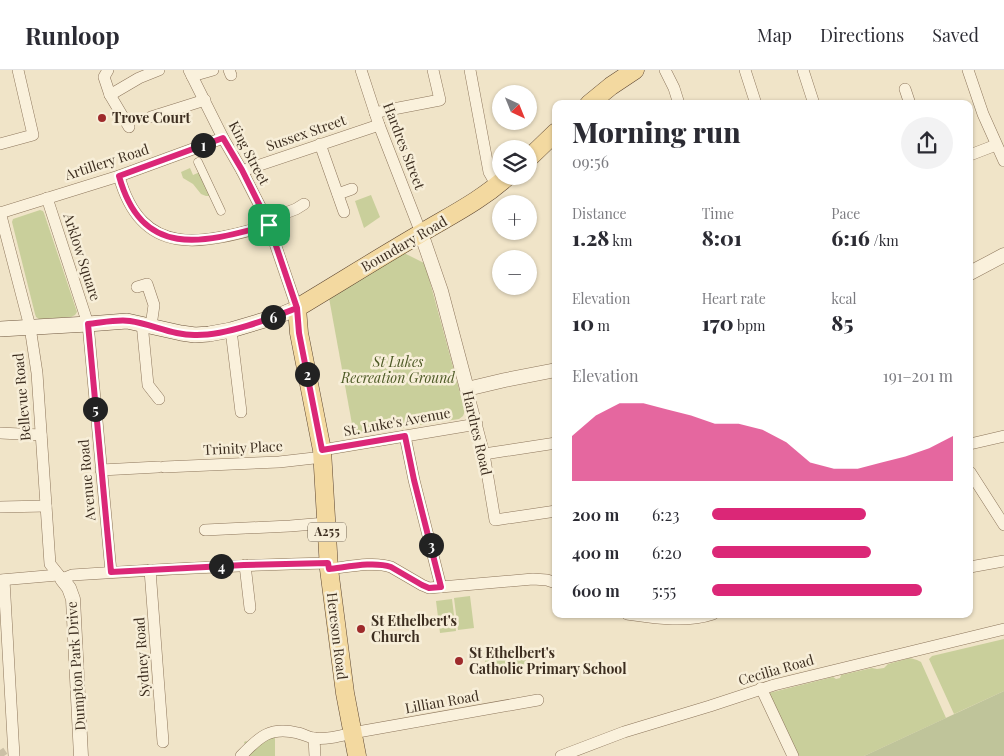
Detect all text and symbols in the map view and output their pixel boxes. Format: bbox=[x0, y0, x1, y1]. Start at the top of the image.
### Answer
text: Runloop bbox=[25, 19, 120, 51]
text: Map bbox=[757, 23, 792, 47]
text: Directions bbox=[820, 23, 904, 47]
text: Saved bbox=[932, 23, 979, 47]
north arrow bbox=[492, 85, 538, 130]
map controls bbox=[492, 85, 537, 295]
street label: Hardres Street bbox=[379, 99, 430, 193]
place label: Trove Court bbox=[112, 108, 190, 127]
street label: Sussex Street bbox=[263, 110, 349, 155]
marker: Trove Court bbox=[96, 112, 108, 124]
text: Morning run bbox=[572, 113, 741, 150]
street label: King Street bbox=[225, 117, 275, 189]
button: share bbox=[901, 117, 953, 169]
pin: 1 bbox=[190, 132, 216, 158]
text: 1 bbox=[201, 136, 206, 155]
street label: Artillery Road bbox=[61, 139, 151, 184]
button: layers bbox=[492, 140, 537, 185]
text: 09:56 bbox=[572, 151, 609, 172]
button: + bbox=[492, 195, 537, 240]
pin bbox=[248, 204, 290, 246]
text: Distance bbox=[572, 204, 627, 223]
text: Time bbox=[702, 204, 734, 223]
text: Pace bbox=[831, 204, 860, 223]
street label: Arklow Square bbox=[59, 210, 106, 303]
icon: arrive bbox=[255, 211, 283, 239]
street label: Boundary Road bbox=[357, 211, 450, 276]
text: 1.28 bbox=[572, 223, 609, 251]
text: 8:01 bbox=[702, 223, 742, 251]
text: 6:16 bbox=[831, 223, 870, 251]
text: km bbox=[609, 231, 633, 250]
text: /km bbox=[870, 231, 899, 250]
button: − bbox=[492, 250, 537, 295]
text: Elevation bbox=[572, 289, 630, 308]
text: Heart rate bbox=[702, 289, 766, 308]
text: kcal bbox=[831, 289, 856, 308]
pin: 6 bbox=[260, 304, 286, 330]
text: 6 bbox=[270, 308, 277, 327]
text: 10 bbox=[572, 308, 594, 336]
text: 170 bbox=[702, 308, 734, 336]
text: 85 bbox=[831, 308, 853, 336]
text: m bbox=[594, 316, 610, 335]
text: bpm bbox=[734, 316, 766, 335]
street label: Bellevue Road bbox=[8, 352, 35, 442]
park label: St Lukes Recreation Ground bbox=[340, 352, 455, 387]
pin: 2 bbox=[294, 362, 320, 386]
text: 2 bbox=[304, 365, 311, 384]
text: Elevation bbox=[572, 365, 639, 386]
text: 191–201 m bbox=[883, 365, 953, 386]
street label: Hardres Road bbox=[459, 389, 496, 477]
pin: 5 bbox=[82, 396, 108, 422]
text: 5 bbox=[92, 400, 99, 419]
street label: St. Luke's Avenue bbox=[342, 403, 452, 440]
street label: Trinity Place bbox=[203, 436, 283, 459]
street label: Avenue Road bbox=[73, 439, 100, 522]
text: 200 m bbox=[572, 504, 619, 525]
text: 6:23 bbox=[652, 504, 679, 525]
road number: A255 bbox=[308, 522, 346, 542]
pin: 3 bbox=[418, 532, 444, 558]
text: 3 bbox=[428, 536, 435, 555]
text: 400 m bbox=[572, 542, 619, 563]
text: 6:20 bbox=[652, 542, 682, 563]
pin: 4 bbox=[208, 554, 234, 578]
text: 4 bbox=[218, 557, 225, 576]
text: 600 m bbox=[572, 580, 620, 601]
text: 5:55 bbox=[652, 580, 676, 601]
street label: Hereson Road bbox=[323, 591, 352, 681]
street label: Dumpton Park Drive bbox=[62, 601, 89, 731]
place label: St Ethelbert's Church bbox=[371, 611, 457, 646]
street label: Sydney Road bbox=[129, 616, 154, 698]
marker: St Ethelbert's Church bbox=[355, 623, 367, 635]
place label: St Ethelbert's Catholic Primary School bbox=[469, 643, 627, 678]
street label: Cecilia Road bbox=[736, 650, 816, 689]
marker: St Ethelbert's Catholic Primary School bbox=[453, 655, 465, 667]
street label: Lillian Road bbox=[403, 686, 481, 717]

